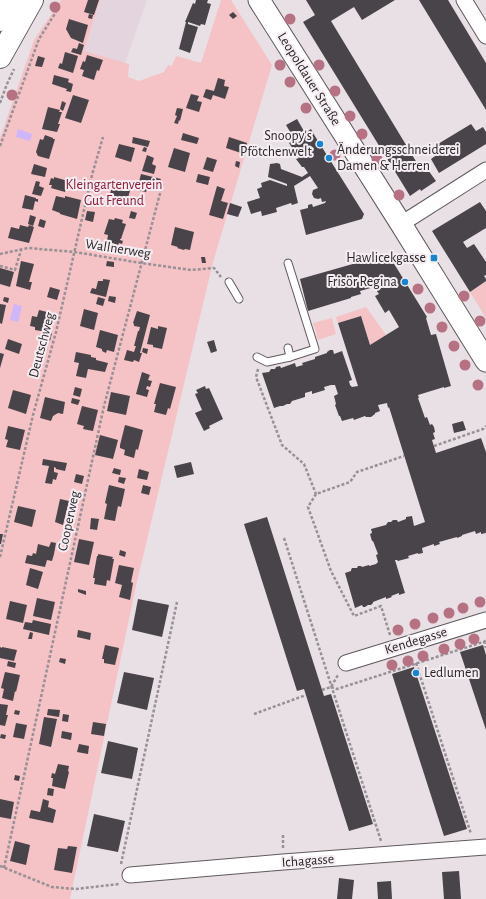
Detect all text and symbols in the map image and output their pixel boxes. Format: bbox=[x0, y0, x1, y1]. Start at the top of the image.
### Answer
street label: Leopoldauer Straße bbox=[275, 30, 343, 128]
place label: Snoopy's Pfötchenwelt bbox=[240, 129, 313, 159]
marker: Snoopy's Pfötchenwelt bbox=[315, 139, 325, 149]
place label: Änderungsschneiderei Damen & Herren bbox=[337, 141, 459, 173]
marker: Änderungsschneiderei Damen & Herren bbox=[324, 153, 334, 163]
park label: Kleingartenverein Gut Freund bbox=[65, 178, 163, 208]
street label: Wallnerweg bbox=[84, 237, 152, 261]
place label: Hawlicekgasse bbox=[346, 251, 426, 265]
marker: Hawlicekgasse bbox=[429, 253, 439, 263]
place label: Frisör Regina bbox=[327, 275, 398, 289]
marker: Frisör Regina bbox=[400, 277, 410, 287]
street label: Deutschweg bbox=[27, 311, 57, 379]
street label: Cooperweg bbox=[56, 489, 82, 552]
street label: Kendegasse bbox=[383, 625, 449, 657]
place label: Ledlumen bbox=[424, 666, 479, 680]
marker: Ledlumen bbox=[411, 668, 421, 678]
street label: Ichagasse bbox=[281, 852, 335, 870]

